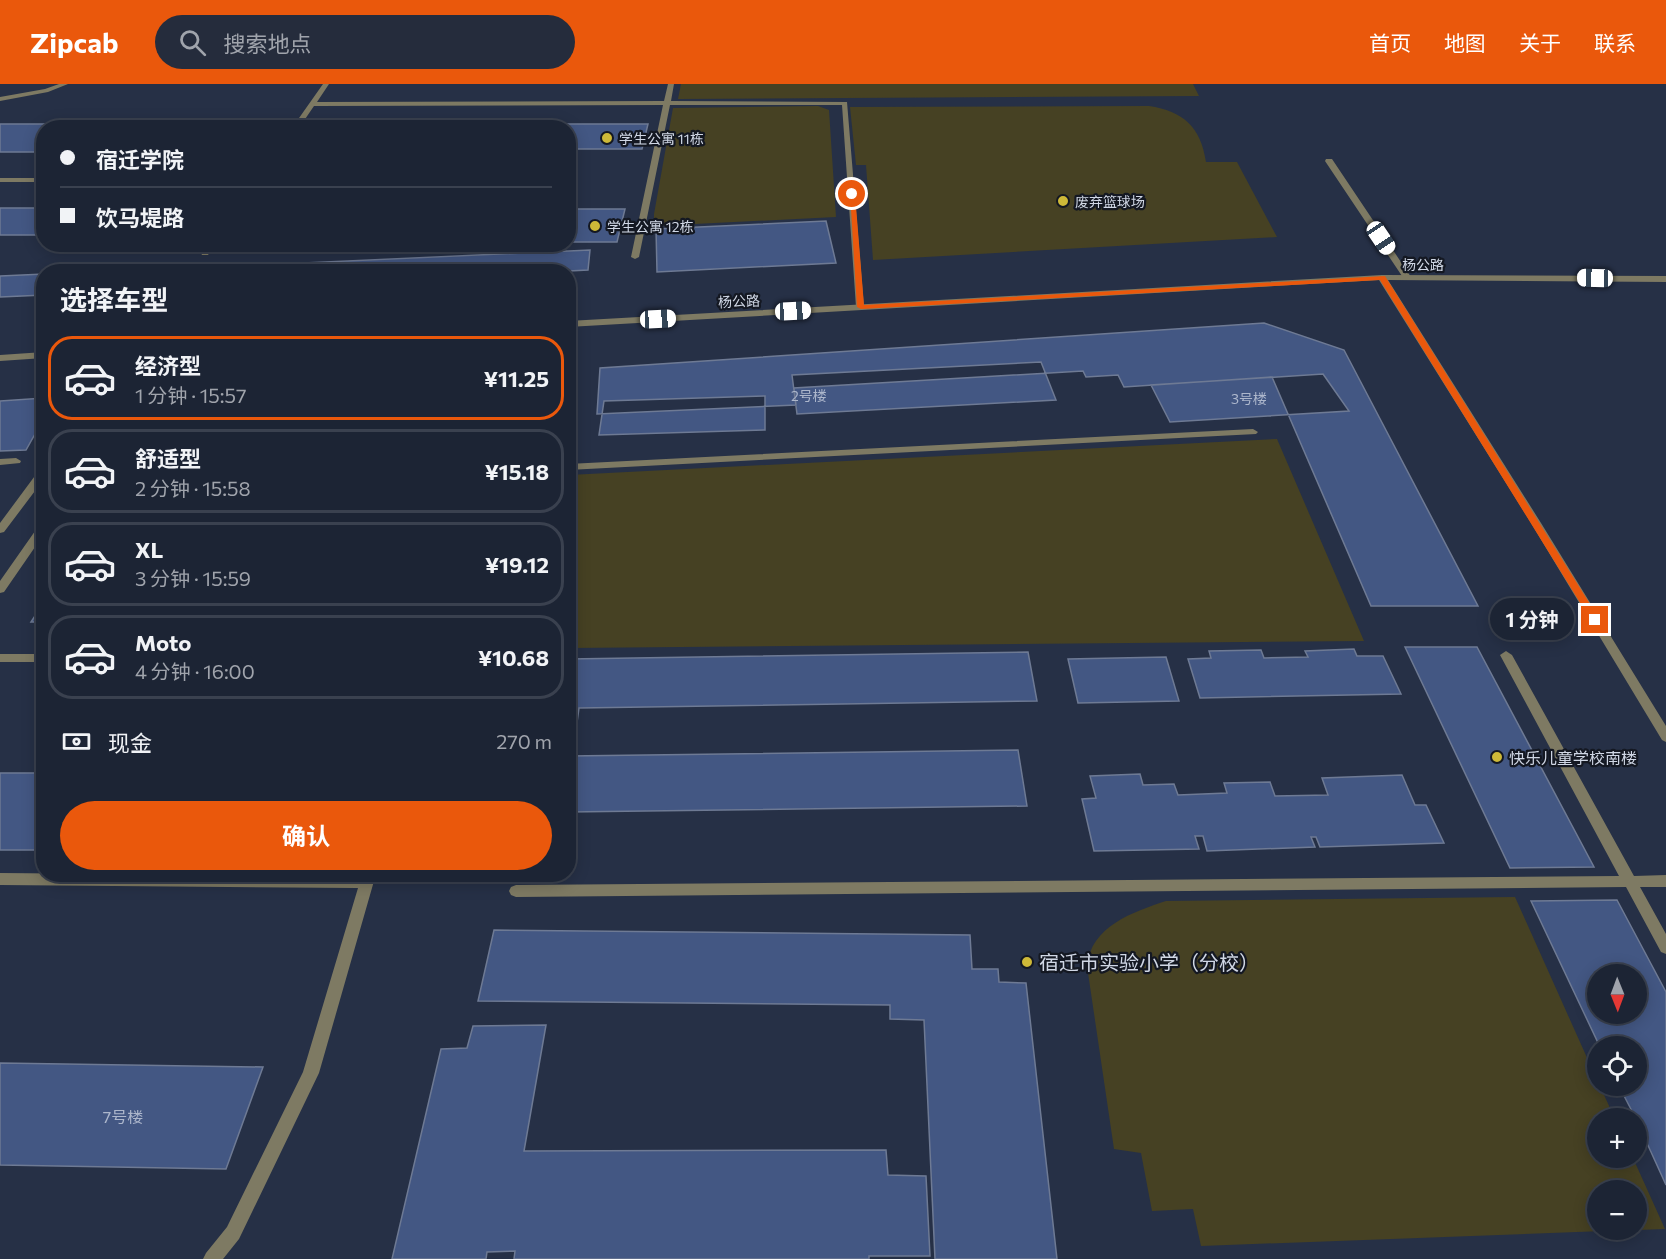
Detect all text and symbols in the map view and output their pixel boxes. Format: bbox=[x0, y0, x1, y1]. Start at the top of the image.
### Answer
search box bbox=[155, 15, 575, 69]
text: Zipcab bbox=[30, 25, 119, 59]
icon: search bbox=[176, 26, 209, 59]
text: 搜索地点 bbox=[224, 30, 312, 57]
text: 首页 bbox=[1369, 30, 1411, 55]
text: 地图 bbox=[1444, 30, 1486, 55]
text: 关于 bbox=[1519, 30, 1561, 55]
text: 联系 bbox=[1594, 30, 1636, 55]
place label: 学生公寓 11栋 bbox=[619, 130, 704, 147]
marker: 学生公寓 11栋 bbox=[600, 131, 614, 145]
text: 宿迁学院 bbox=[96, 146, 184, 173]
route start bbox=[838, 180, 865, 207]
place label: 废弃篮球场 bbox=[1075, 193, 1145, 210]
marker: 废弃篮球场 bbox=[1056, 194, 1070, 208]
text: 饮马堤路 bbox=[96, 204, 184, 231]
place label: 学生公寓 12栋 bbox=[607, 218, 693, 235]
car bbox=[1363, 218, 1399, 258]
marker: 学生公寓 12栋 bbox=[588, 219, 602, 233]
street label: 杨公路 bbox=[1402, 256, 1444, 273]
car bbox=[1577, 269, 1613, 287]
text: 选择车型 bbox=[60, 283, 168, 316]
street label: 杨公路 bbox=[718, 291, 760, 311]
car bbox=[775, 301, 811, 321]
car bbox=[640, 309, 676, 329]
icon: car bbox=[63, 351, 117, 405]
text: 经济型 bbox=[135, 352, 201, 379]
text: ¥11.25 bbox=[484, 365, 549, 392]
text: 1 分钟 · 15:57 bbox=[135, 383, 247, 407]
house number: 2号楼 bbox=[791, 387, 827, 404]
house number: 3号楼 bbox=[1231, 390, 1267, 407]
icon: car bbox=[63, 444, 117, 498]
text: 舒适型 bbox=[135, 445, 201, 472]
text: ¥15.18 bbox=[485, 458, 549, 485]
text: 2 分钟 · 15:58 bbox=[135, 476, 251, 500]
text: XL bbox=[135, 536, 163, 563]
icon: car bbox=[63, 537, 117, 591]
text: ¥19.12 bbox=[485, 551, 549, 578]
text: 3 分钟 · 15:59 bbox=[135, 566, 251, 590]
callout: 1 分钟 bbox=[1490, 599, 1574, 641]
route end bbox=[1581, 606, 1608, 633]
text: 1 分钟 bbox=[1506, 607, 1558, 631]
text: Moto bbox=[135, 629, 191, 656]
icon: car bbox=[63, 630, 117, 684]
text: ¥10.68 bbox=[478, 644, 549, 671]
text: 4 分钟 · 16:00 bbox=[135, 659, 255, 683]
icon: cash bbox=[60, 725, 93, 758]
text: 现金 bbox=[108, 729, 152, 756]
text: 270 m bbox=[496, 729, 552, 753]
place label: 快乐儿童学校南楼 bbox=[1509, 748, 1637, 767]
marker: 快乐儿童学校南楼 bbox=[1490, 750, 1504, 764]
button: 确认 bbox=[60, 801, 552, 870]
place label: 宿迁市实验小学（分校） bbox=[1039, 950, 1259, 974]
marker: 宿迁市实验小学（分校） bbox=[1020, 955, 1034, 969]
north arrow bbox=[1587, 964, 1647, 1024]
map controls bbox=[1587, 964, 1647, 1240]
button: locate bbox=[1587, 1036, 1647, 1096]
house number: 7号楼 bbox=[103, 1107, 143, 1126]
button: + bbox=[1587, 1108, 1647, 1168]
button: − bbox=[1587, 1180, 1647, 1240]

